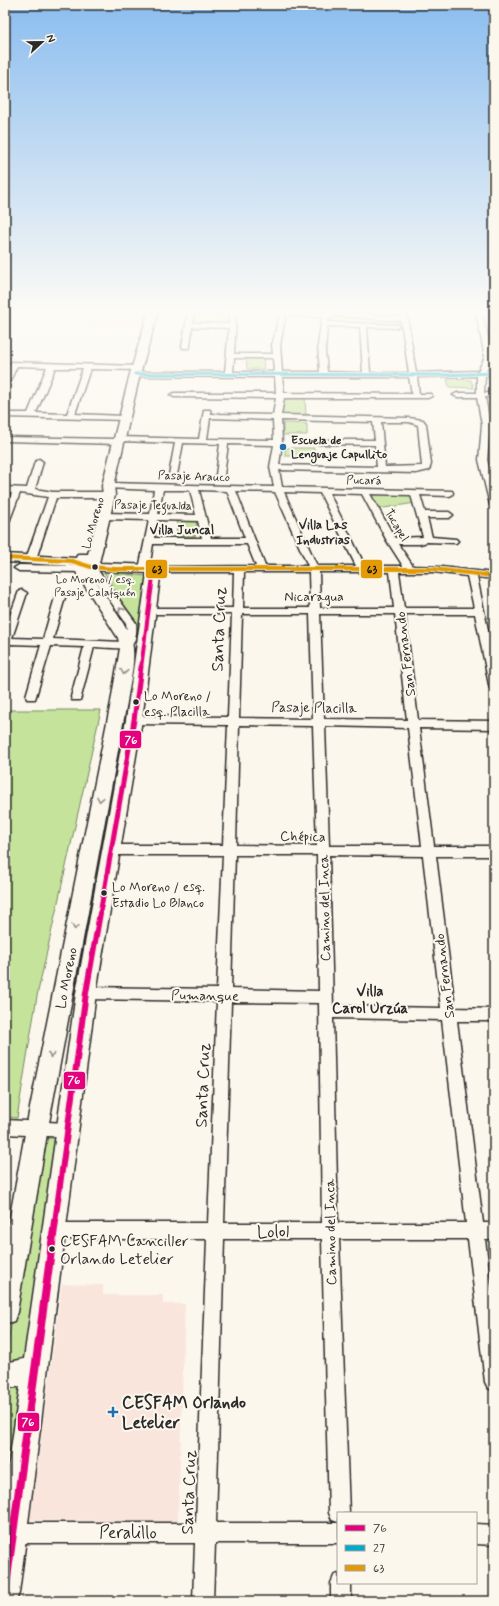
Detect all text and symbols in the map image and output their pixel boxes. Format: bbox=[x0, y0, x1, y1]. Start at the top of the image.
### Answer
north arrow bbox=[22, 22, 62, 62]
text: N bbox=[42, 33, 58, 45]
place label: Escuela de Lenguaje Capullito bbox=[291, 433, 387, 464]
marker: Escuela de Lenguaje Capullito bbox=[278, 442, 288, 452]
street label: Pasaje Arauco bbox=[158, 468, 230, 486]
street label: Pucará bbox=[346, 473, 382, 489]
street label: Lo Moreno bbox=[79, 495, 109, 551]
street label: Pasaje Tegualda bbox=[114, 497, 192, 516]
street label: Tucapel bbox=[380, 506, 412, 545]
district label: Villa Las Industrias bbox=[296, 517, 350, 549]
district label: Villa Juncal bbox=[150, 522, 214, 539]
line badge: 63 bbox=[145, 559, 168, 579]
line badge: 63 bbox=[360, 559, 383, 579]
marker: Lo Moreno / esq. Pasaje Calafquén bbox=[90, 562, 100, 572]
text: 63 bbox=[152, 563, 162, 577]
text: 63 bbox=[367, 563, 377, 577]
place label: Lo Moreno / esq. Pasaje Calafquén bbox=[54, 573, 136, 600]
street label: Santa Cruz bbox=[207, 586, 231, 672]
street label: Nicaragua bbox=[284, 588, 344, 606]
one-way arrow bbox=[118, 607, 126, 614]
street label: San Fernando bbox=[392, 610, 420, 697]
one-way arrow bbox=[120, 668, 129, 675]
place label: Lo Moreno / esq. Placilla bbox=[144, 688, 211, 721]
marker: Lo Moreno / esq. Placilla bbox=[131, 697, 141, 707]
street label: Pasaje Placilla bbox=[271, 698, 358, 718]
line badge: 76 bbox=[119, 730, 142, 749]
text: 76 bbox=[125, 734, 137, 748]
one-way arrow bbox=[96, 796, 105, 803]
street label: Chépica bbox=[280, 828, 326, 846]
street label: Camino del Inca bbox=[315, 854, 335, 961]
place label: Lo Moreno / esq. Estadio Lo Blanco bbox=[112, 879, 205, 912]
marker: Lo Moreno / esq. Estadio Lo Blanco bbox=[99, 888, 109, 898]
one-way arrow bbox=[72, 924, 80, 930]
street label: San Fernando bbox=[431, 932, 459, 1019]
street label: Lo Moreno bbox=[52, 946, 82, 1011]
district label: Villa Carol Urzúa bbox=[332, 982, 408, 1019]
street label: Pumanque bbox=[171, 986, 239, 1006]
street label: Santa Cruz bbox=[191, 1042, 215, 1128]
one-way arrow bbox=[47, 1052, 56, 1058]
line badge: 76 bbox=[63, 1071, 86, 1090]
text: 76 bbox=[68, 1074, 80, 1088]
street label: Camino del Inca bbox=[321, 1178, 341, 1285]
street label: Lolol bbox=[257, 1221, 289, 1243]
place label: CESFAM Canciller Orlando Letelier bbox=[60, 1231, 189, 1270]
marker: CESFAM Canciller Orlando Letelier bbox=[47, 1244, 57, 1254]
place label: CESFAM Orlando Letelier bbox=[122, 1392, 246, 1434]
marker: CESFAM Orlando Letelier bbox=[107, 1406, 119, 1418]
line badge: 76 bbox=[17, 1412, 40, 1432]
text: 76 bbox=[22, 1416, 34, 1430]
street label: Santa Cruz bbox=[177, 1449, 201, 1535]
legend bbox=[337, 1512, 477, 1584]
text: 76 bbox=[373, 1521, 387, 1537]
street label: Peralillo bbox=[99, 1522, 157, 1544]
text: 27 bbox=[373, 1541, 385, 1557]
text: 63 bbox=[373, 1561, 384, 1577]

